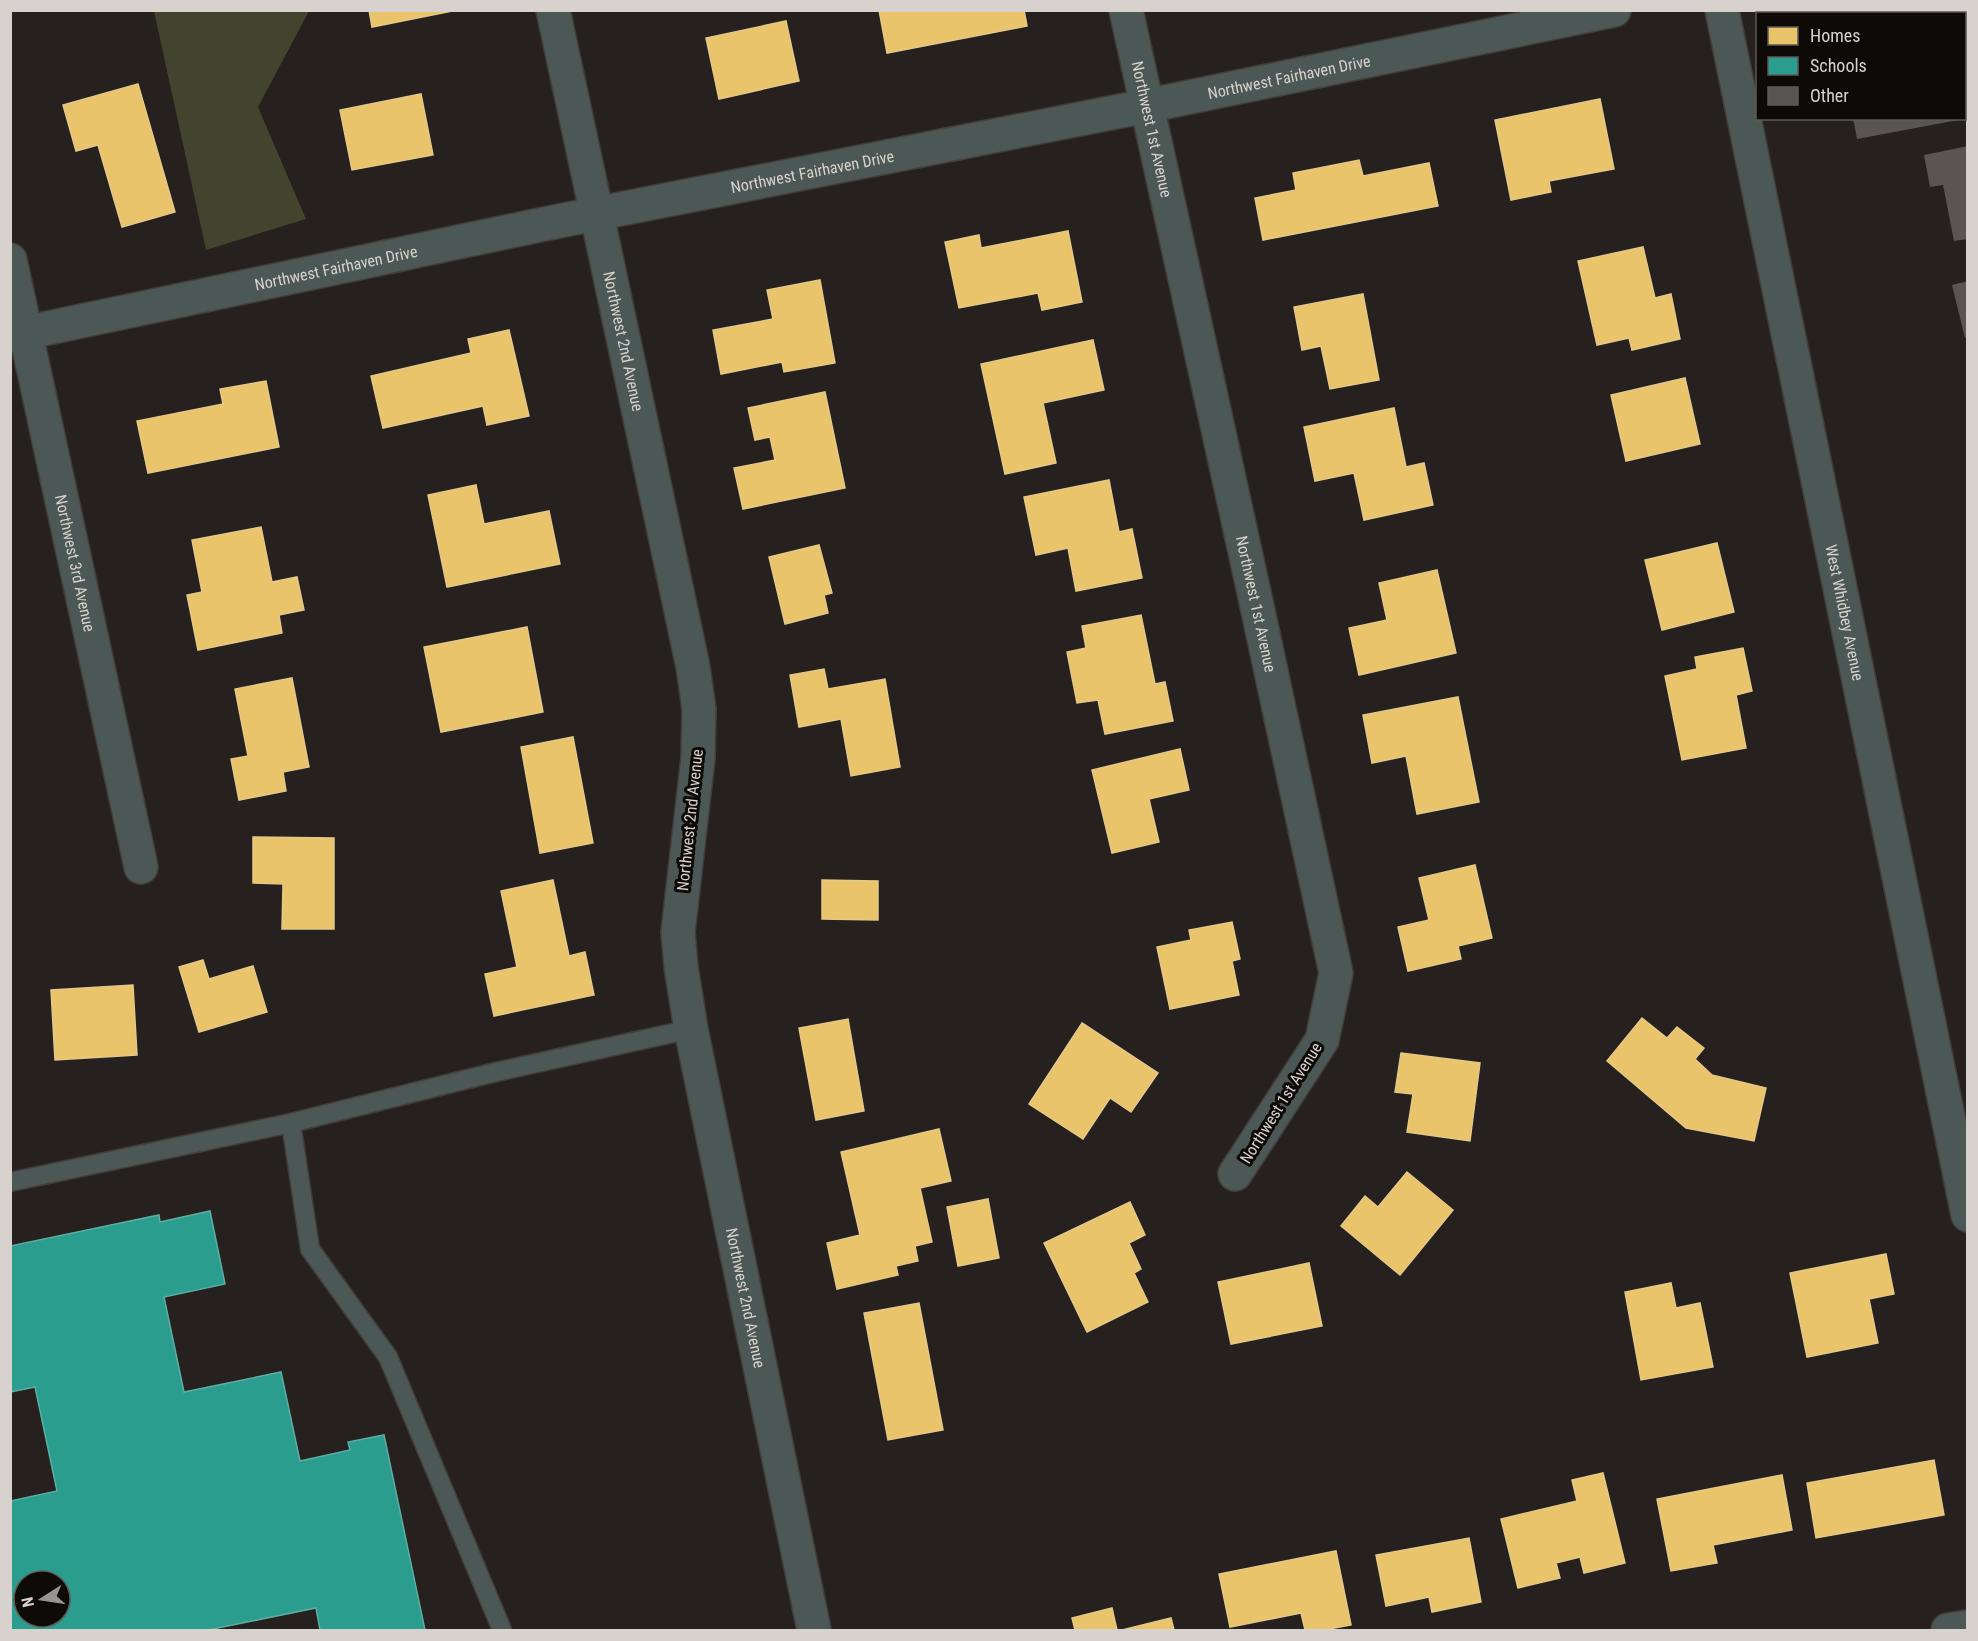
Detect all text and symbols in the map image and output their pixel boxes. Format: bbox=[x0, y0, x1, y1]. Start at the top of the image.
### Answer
legend bbox=[1756, 12, 1966, 120]
text: Homes bbox=[1810, 25, 1860, 46]
street label: Northwest Fairhaven Drive bbox=[1206, 51, 1372, 103]
text: Schools bbox=[1810, 55, 1867, 76]
street label: Northwest 1st Avenue bbox=[1128, 59, 1176, 199]
text: Other bbox=[1810, 85, 1849, 106]
street label: Northwest Fairhaven Drive bbox=[729, 146, 895, 197]
street label: Northwest Fairhaven Drive bbox=[253, 241, 419, 294]
street label: Northwest 2nd Avenue bbox=[600, 269, 648, 413]
street label: Northwest 3rd Avenue bbox=[51, 493, 99, 633]
street label: Northwest 1st Avenue bbox=[1232, 534, 1280, 674]
street label: West Whidbey Avenue bbox=[1822, 543, 1868, 682]
street label: Northwest 2nd Avenue bbox=[673, 748, 707, 892]
street label: Northwest 1st Avenue bbox=[1236, 1039, 1326, 1167]
street label: Northwest 2nd Avenue bbox=[722, 1226, 770, 1370]
north arrow bbox=[12, 1569, 72, 1629]
text: N bbox=[18, 1595, 38, 1609]

